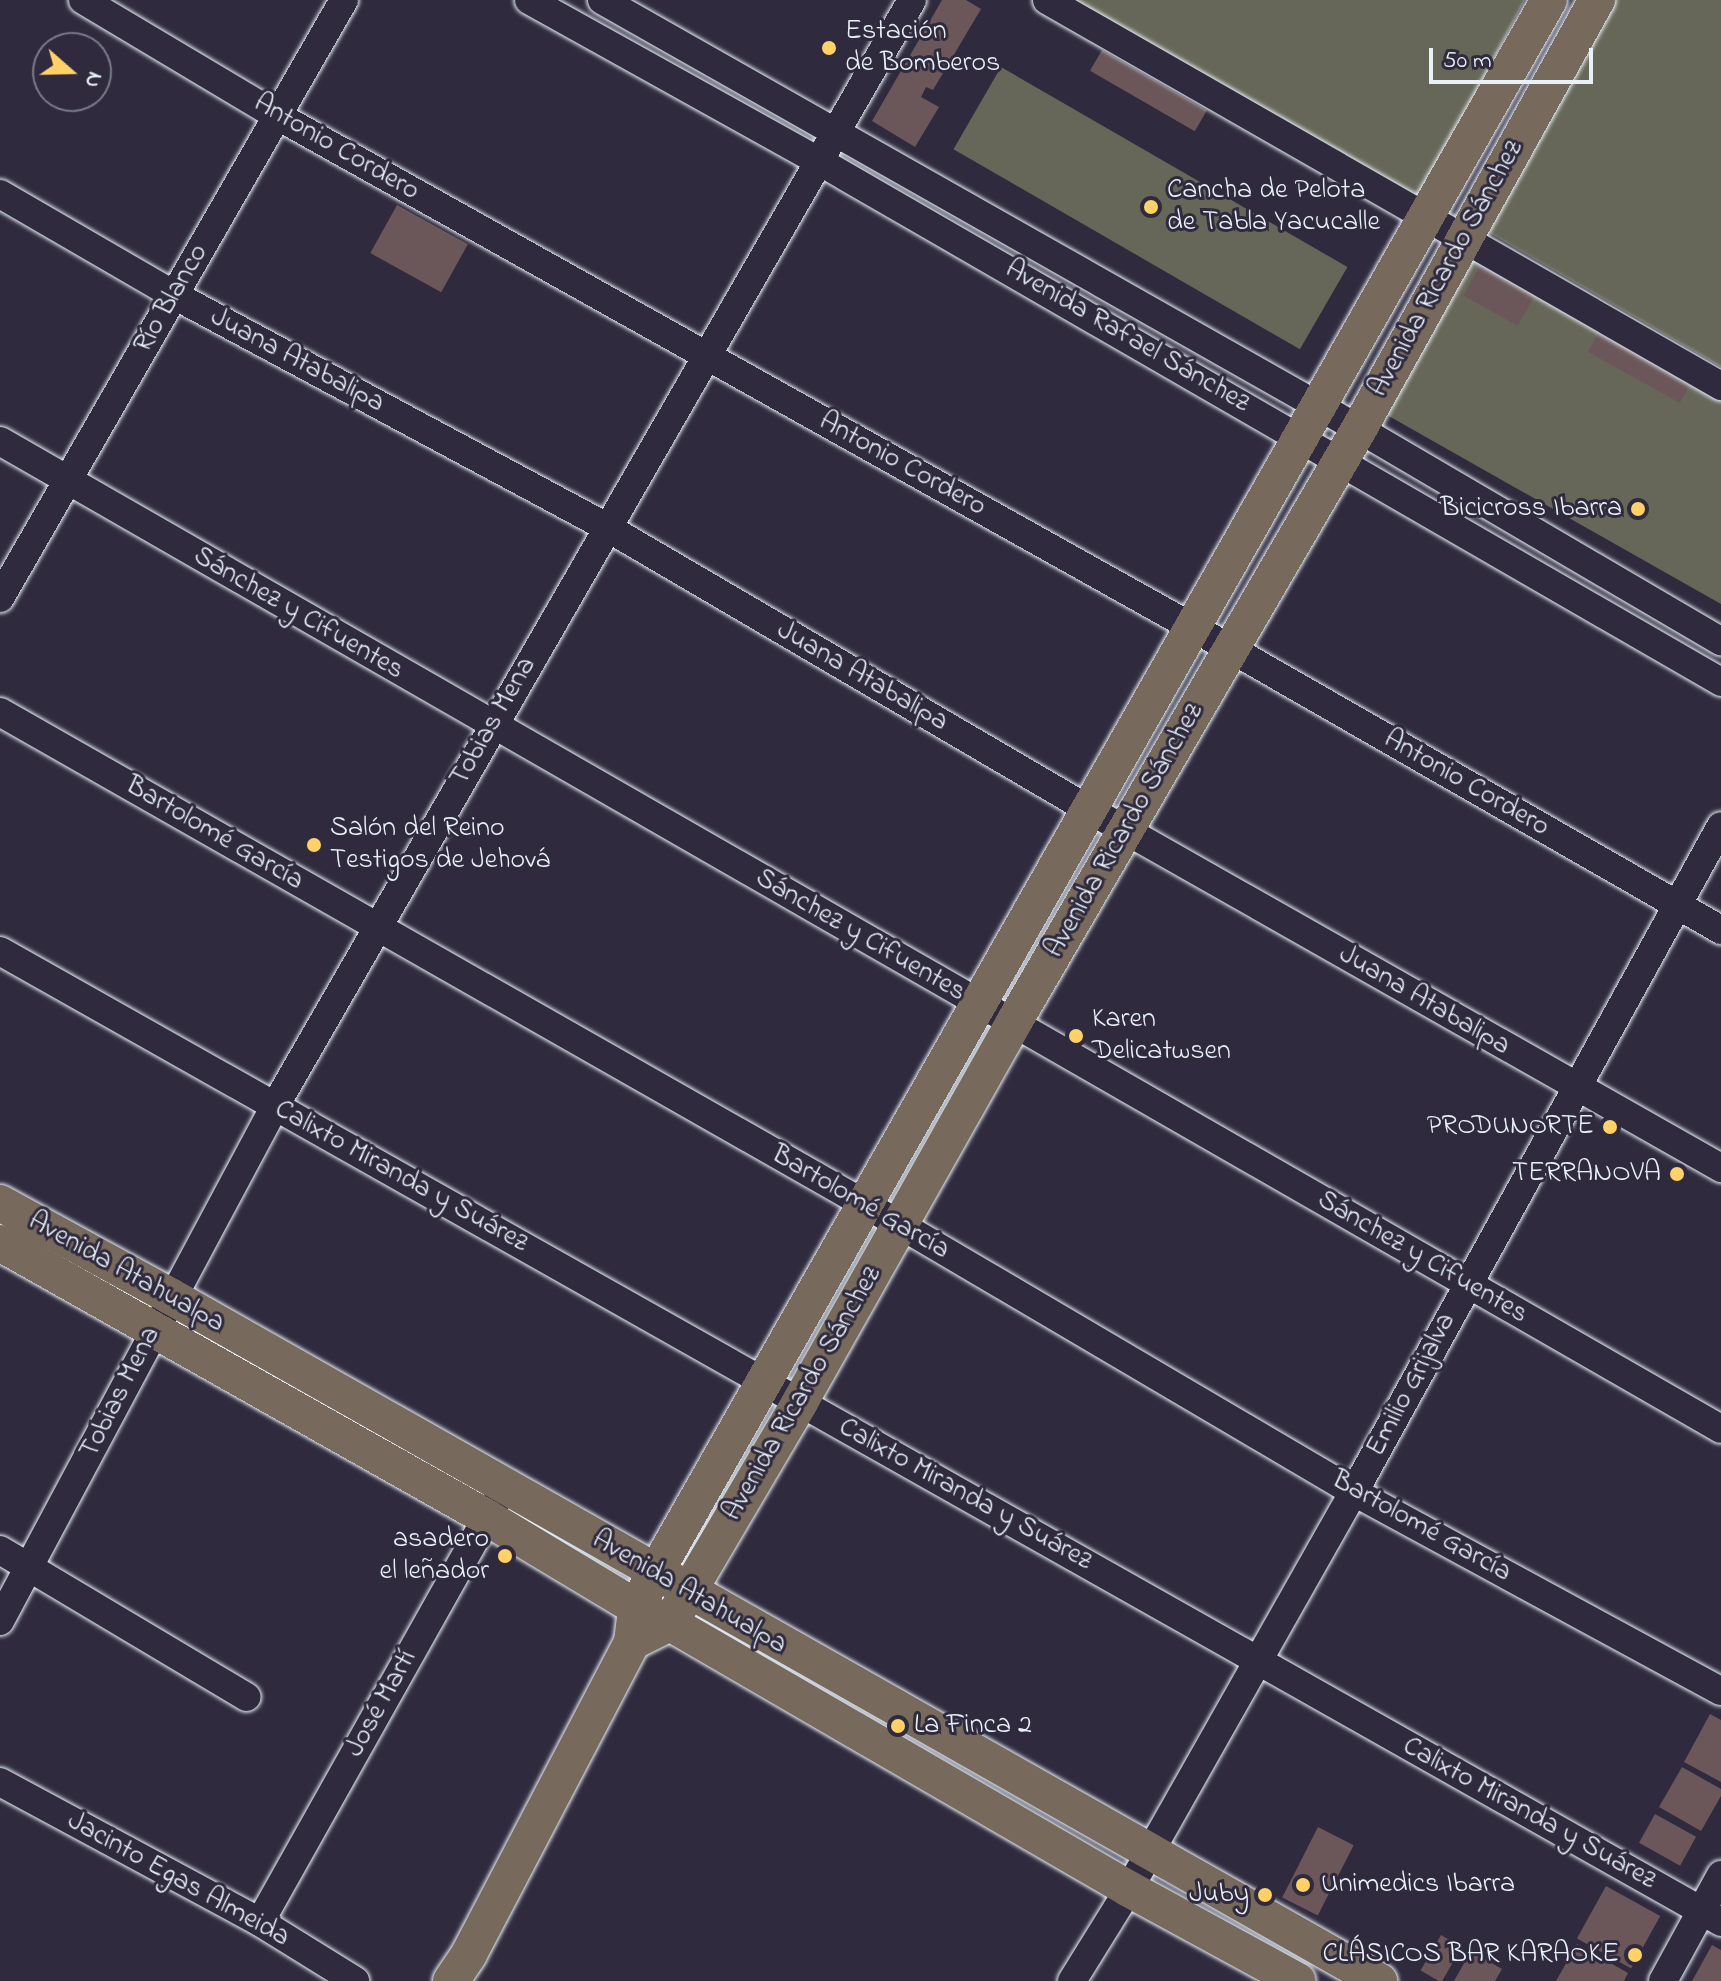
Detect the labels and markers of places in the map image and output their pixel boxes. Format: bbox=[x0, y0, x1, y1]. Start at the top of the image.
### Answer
place label: Estación de Bomberos bbox=[845, 15, 1000, 81]
marker: Estación de Bomberos bbox=[820, 39, 838, 57]
place label: Cancha de Pelota de Tabla Yacucalle bbox=[1167, 174, 1380, 240]
marker: Cancha de Pelota de Tabla Yacucalle bbox=[1142, 198, 1160, 216]
place label: Bicicross Ibarra bbox=[1441, 492, 1622, 526]
marker: Bicicross Ibarra bbox=[1629, 500, 1647, 518]
place label: Salón del Reino Testigos de Jehová bbox=[330, 812, 550, 878]
marker: Salón del Reino Testigos de Jehová bbox=[305, 836, 323, 854]
place label: Karen Delicatwsen bbox=[1092, 1003, 1231, 1069]
marker: Karen Delicatwsen bbox=[1067, 1027, 1085, 1045]
place label: PRODUNORTE bbox=[1427, 1110, 1594, 1144]
marker: PRODUNORTE bbox=[1601, 1118, 1619, 1136]
place label: TERRANOVA bbox=[1512, 1157, 1661, 1191]
marker: TERRANOVA bbox=[1668, 1165, 1686, 1183]
place label: asadero el leñador bbox=[380, 1523, 489, 1589]
marker: asadero el leñador bbox=[496, 1547, 514, 1565]
place label: La Finca 2 bbox=[914, 1709, 1032, 1743]
marker: La Finca 2 bbox=[889, 1717, 907, 1735]
place label: Unimedics Ibarra bbox=[1321, 1868, 1515, 1902]
marker: Unimedics Ibarra bbox=[1292, 1874, 1314, 1896]
place label: Juby bbox=[1189, 1878, 1249, 1912]
marker: Juby bbox=[1256, 1886, 1274, 1904]
place label: CLÁSICOS BAR KARAOKE bbox=[1322, 1938, 1619, 1972]
marker: CLÁSICOS BAR KARAOKE bbox=[1626, 1946, 1644, 1964]

